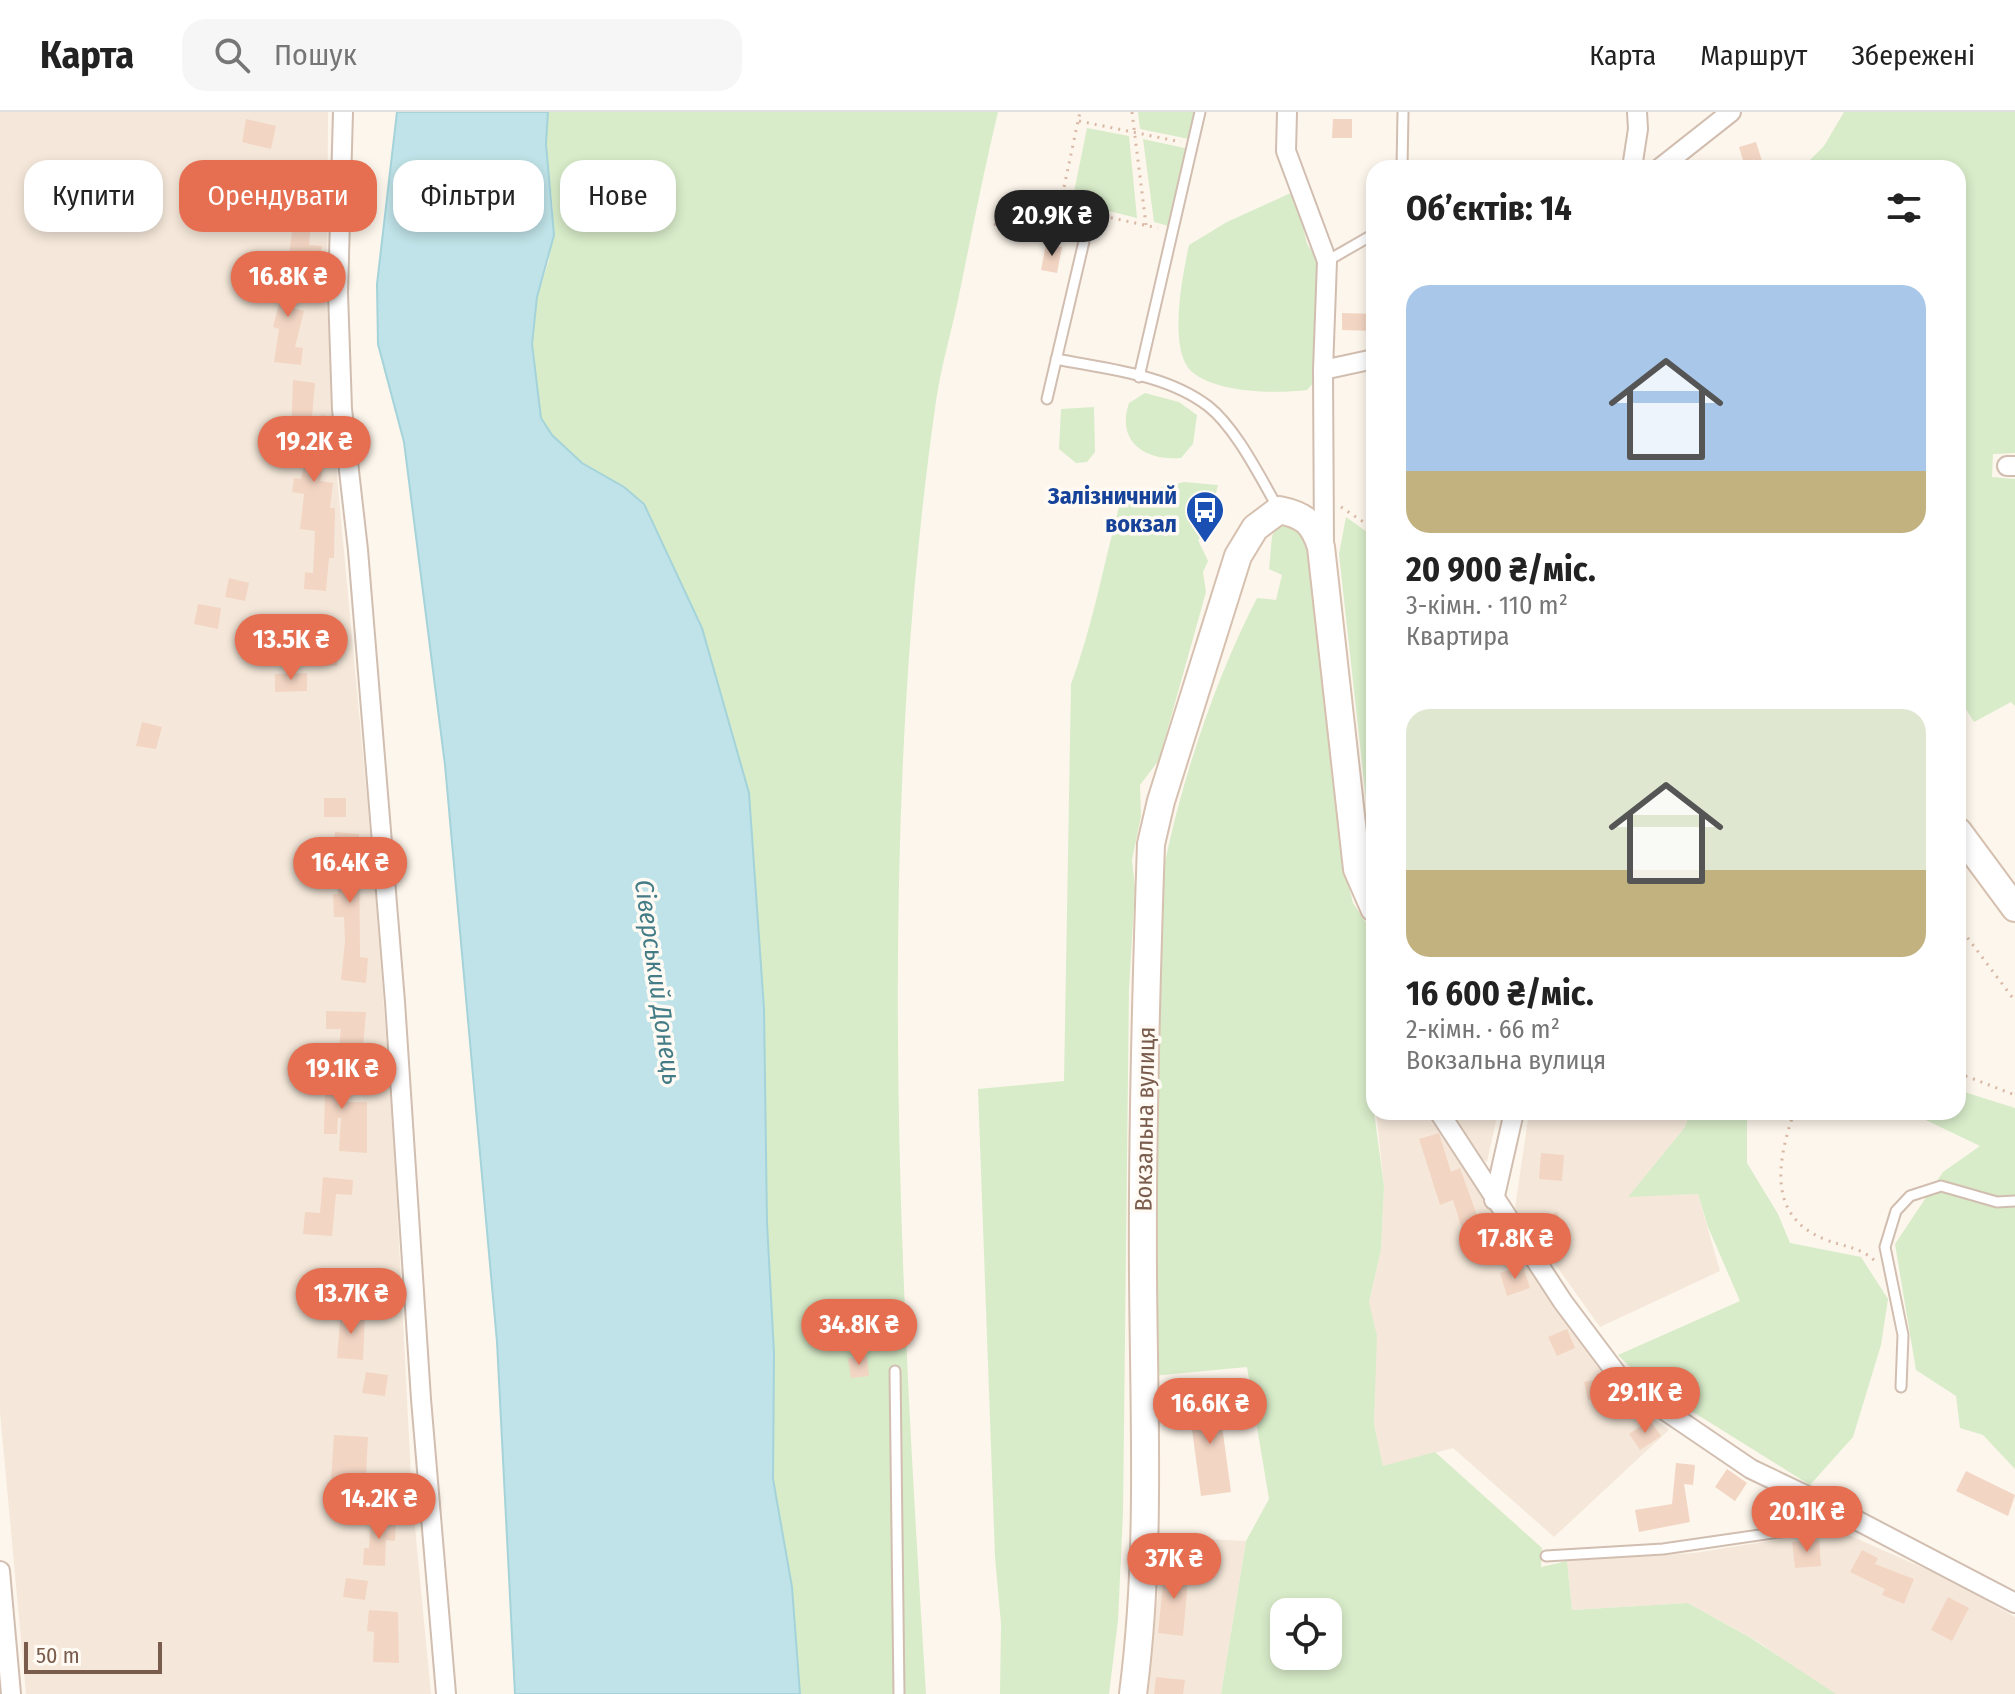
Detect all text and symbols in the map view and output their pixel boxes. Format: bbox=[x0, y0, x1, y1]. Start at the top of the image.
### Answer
search box bbox=[182, 19, 742, 91]
text: Карта bbox=[40, 32, 134, 78]
icon: search bbox=[210, 33, 254, 77]
text: Пошук bbox=[274, 37, 357, 73]
text: Карта bbox=[1589, 39, 1656, 72]
text: Маршрут bbox=[1700, 39, 1807, 72]
text: Збережені bbox=[1851, 39, 1975, 72]
chip: Купити bbox=[24, 160, 163, 232]
chip: Орендувати bbox=[179, 160, 377, 232]
chip: Фільтри bbox=[393, 160, 544, 232]
chip: Нове bbox=[560, 160, 676, 232]
icon: filters bbox=[1882, 186, 1926, 230]
text: Об’єктів: 14 bbox=[1406, 188, 1572, 229]
pin: 20.9K ₴ bbox=[978, 190, 1126, 258]
text: 20.9K ₴ bbox=[1012, 200, 1092, 231]
pin: 16.8K ₴ bbox=[214, 251, 362, 319]
text: 16.8K ₴ bbox=[249, 261, 327, 292]
icon: home bbox=[1594, 337, 1738, 481]
pin: 19.2K ₴ bbox=[240, 416, 388, 484]
text: 19.2K ₴ bbox=[276, 426, 352, 457]
place label: Залізничний вокзал bbox=[1047, 482, 1177, 538]
bus stop icon: Залізничний вокзал bbox=[1184, 489, 1226, 544]
text: 20 900 ₴/міс. bbox=[1406, 549, 1596, 590]
text: 3-кімн. · 110 m² bbox=[1406, 590, 1568, 621]
pin: 13.5K ₴ bbox=[217, 614, 365, 682]
text: Квартира bbox=[1406, 621, 1510, 652]
text: 13.5K ₴ bbox=[253, 624, 329, 655]
icon: home bbox=[1594, 761, 1738, 905]
pin: 16.4K ₴ bbox=[276, 837, 424, 905]
text: 16.4K ₴ bbox=[311, 847, 389, 878]
water label: Сіверський Донець bbox=[628, 878, 687, 1086]
text: 16 600 ₴/міс. bbox=[1406, 973, 1594, 1014]
text: 2-кімн. · 66 m² bbox=[1406, 1014, 1560, 1045]
street label: Вокзальна вулиця bbox=[1129, 1026, 1161, 1212]
pin: 19.1K ₴ bbox=[268, 1043, 416, 1111]
text: Вокзальна вулиця bbox=[1406, 1045, 1606, 1076]
text: 19.1K ₴ bbox=[305, 1053, 379, 1084]
pin: 17.8K ₴ bbox=[1441, 1213, 1589, 1281]
text: 17.8K ₴ bbox=[1477, 1223, 1553, 1254]
pin: 13.7K ₴ bbox=[277, 1268, 425, 1336]
text: 13.7K ₴ bbox=[314, 1278, 388, 1309]
pin: 34.8K ₴ bbox=[785, 1299, 933, 1367]
text: 34.8K ₴ bbox=[819, 1309, 899, 1340]
pin: 29.1K ₴ bbox=[1571, 1367, 1719, 1435]
text: 29.1K ₴ bbox=[1608, 1377, 1682, 1408]
pin: 16.6K ₴ bbox=[1136, 1378, 1284, 1446]
text: 16.6K ₴ bbox=[1171, 1388, 1249, 1419]
pin: 14.2K ₴ bbox=[305, 1473, 453, 1541]
text: 14.2K ₴ bbox=[341, 1483, 417, 1514]
pin: 20.1K ₴ bbox=[1733, 1486, 1881, 1554]
text: 20.1K ₴ bbox=[1770, 1496, 1844, 1527]
pin: 37K ₴ bbox=[1118, 1533, 1230, 1601]
text: 37K ₴ bbox=[1145, 1543, 1203, 1574]
map controls bbox=[1270, 1598, 1342, 1670]
button: locate bbox=[1270, 1598, 1342, 1670]
scale bar bbox=[24, 1638, 162, 1674]
text: 50 m bbox=[36, 1642, 80, 1669]

